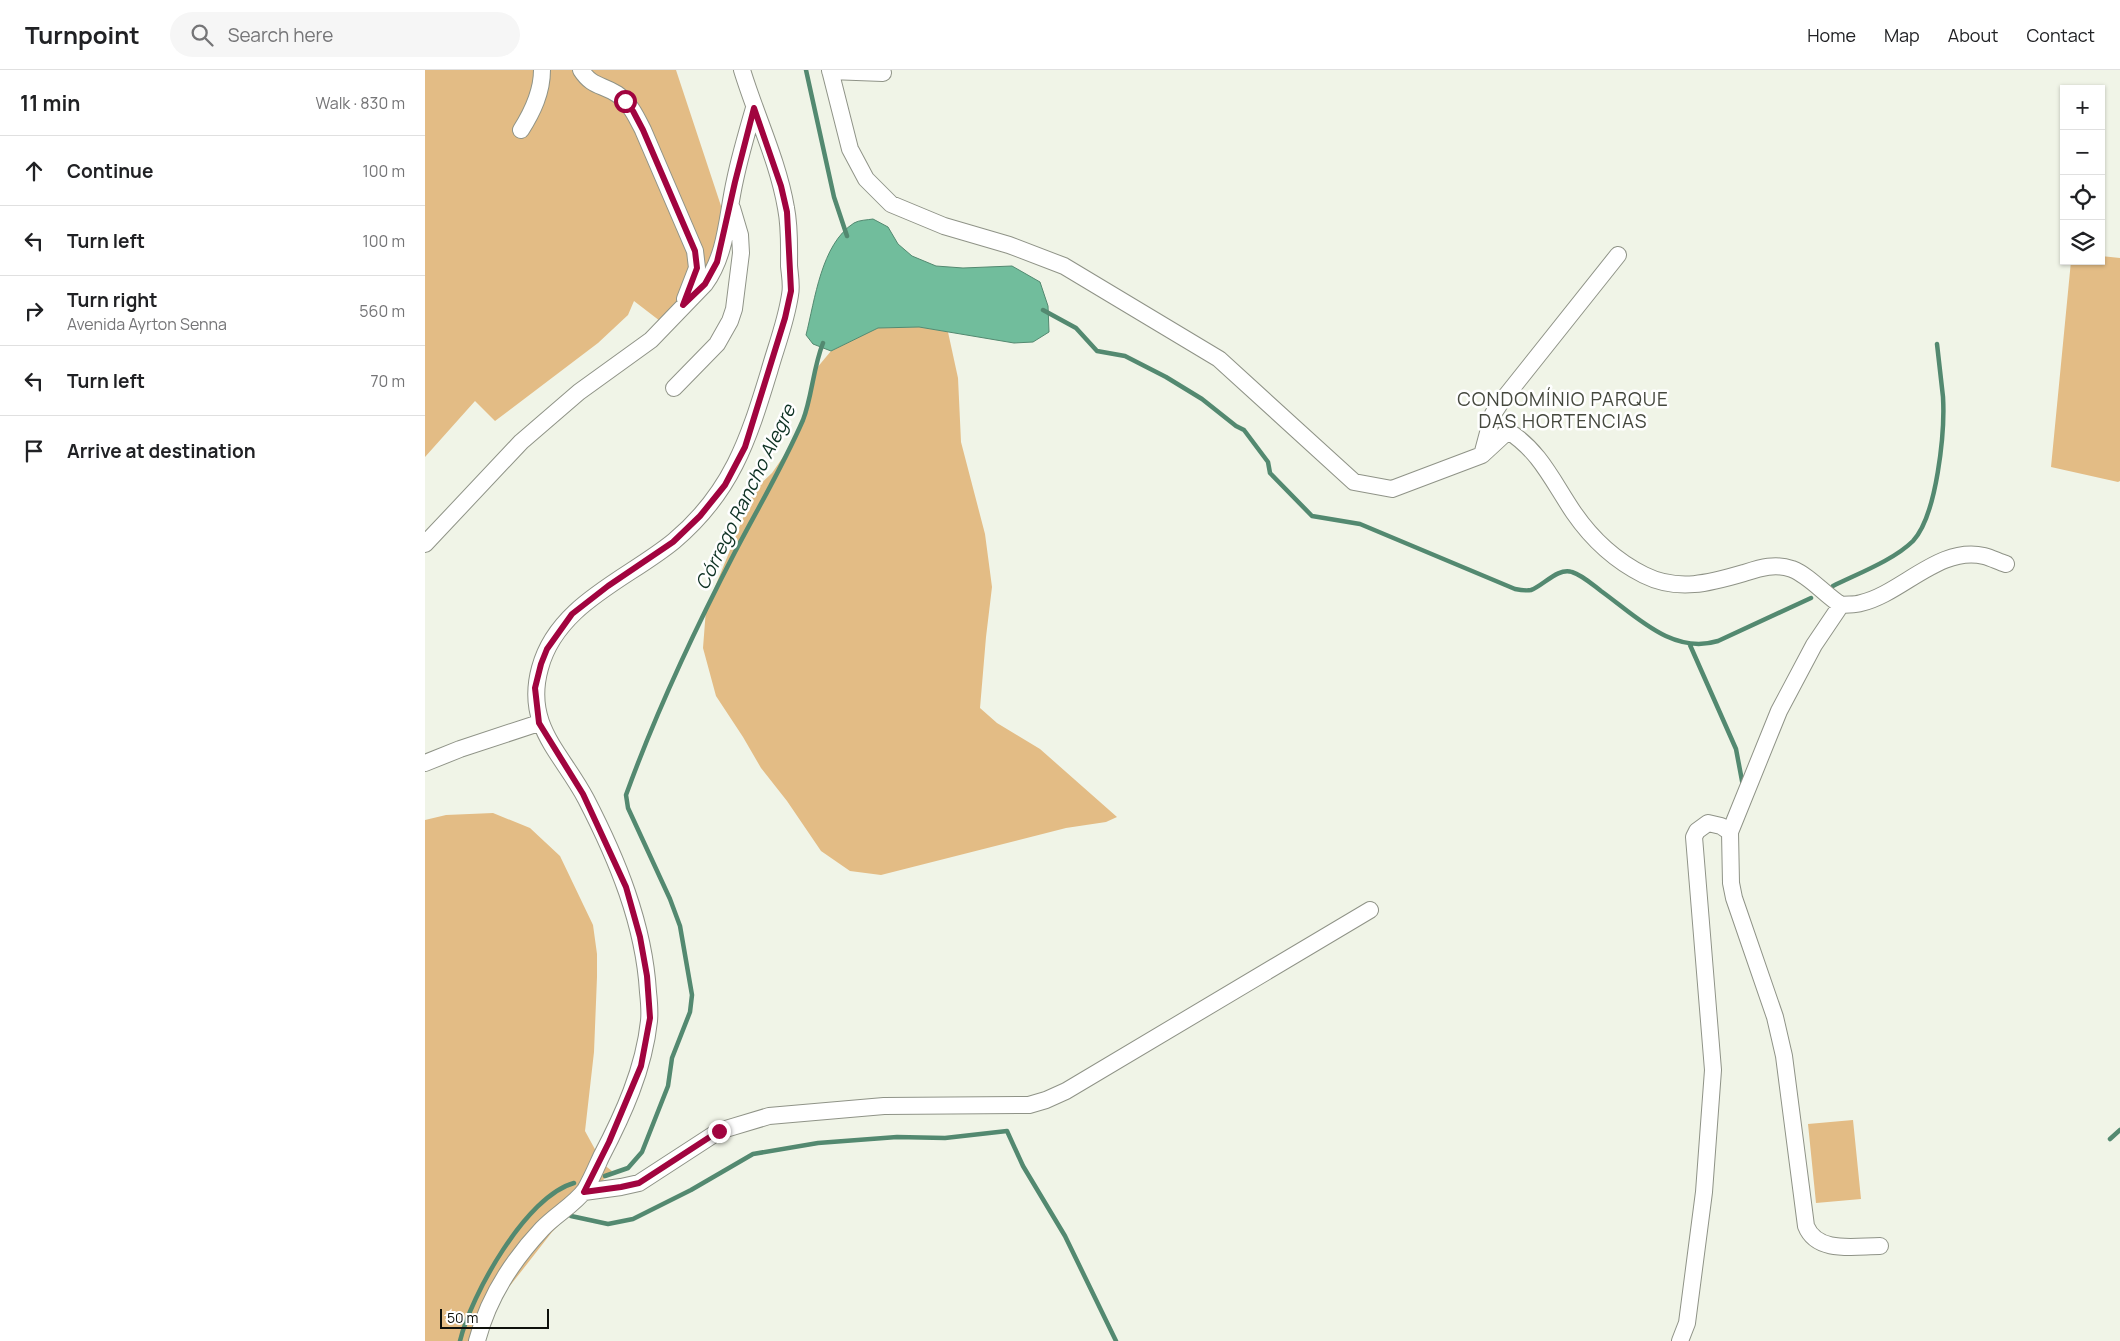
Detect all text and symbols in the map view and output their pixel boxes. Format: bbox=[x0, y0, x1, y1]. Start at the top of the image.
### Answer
search box bbox=[170, 12, 520, 57]
text: Turnpoint bbox=[25, 18, 140, 51]
icon: search bbox=[188, 21, 216, 49]
text: Search here bbox=[228, 22, 333, 48]
text: Home bbox=[1807, 23, 1856, 47]
text: Map bbox=[1884, 23, 1920, 47]
text: About bbox=[1948, 23, 1998, 47]
text: Contact bbox=[2026, 23, 2095, 47]
map controls bbox=[2060, 85, 2105, 265]
button: + bbox=[2060, 85, 2105, 130]
text: 11 min bbox=[20, 89, 81, 117]
route start bbox=[614, 90, 637, 113]
text: Walk · 830 m bbox=[316, 92, 405, 114]
button: − bbox=[2060, 130, 2105, 175]
icon: ahead bbox=[20, 157, 48, 185]
text: Continue bbox=[67, 158, 153, 184]
text: 100 m bbox=[362, 160, 405, 182]
button: locate bbox=[2060, 175, 2105, 220]
button: layers bbox=[2060, 220, 2105, 265]
icon: left bbox=[20, 227, 48, 255]
text: Turn left bbox=[67, 228, 145, 254]
text: 100 m bbox=[362, 230, 405, 252]
text: Turn right bbox=[67, 287, 157, 313]
icon: right bbox=[20, 297, 48, 325]
text: 560 m bbox=[359, 300, 405, 322]
text: Avenida Ayrton Senna bbox=[67, 313, 227, 335]
icon: left bbox=[20, 367, 48, 395]
text: Turn left bbox=[67, 368, 145, 394]
text: 70 m bbox=[370, 370, 405, 392]
district label: CONDOMÍNIO PARQUE DAS HORTENCIAS bbox=[1457, 386, 1669, 434]
water label: Córrego Rancho Alegre bbox=[689, 398, 802, 594]
icon: arrive bbox=[20, 437, 48, 465]
text: Arrive at destination bbox=[67, 438, 256, 464]
route end bbox=[708, 1120, 731, 1143]
scale bar bbox=[440, 1306, 549, 1329]
text: 50 m bbox=[447, 1308, 478, 1327]

